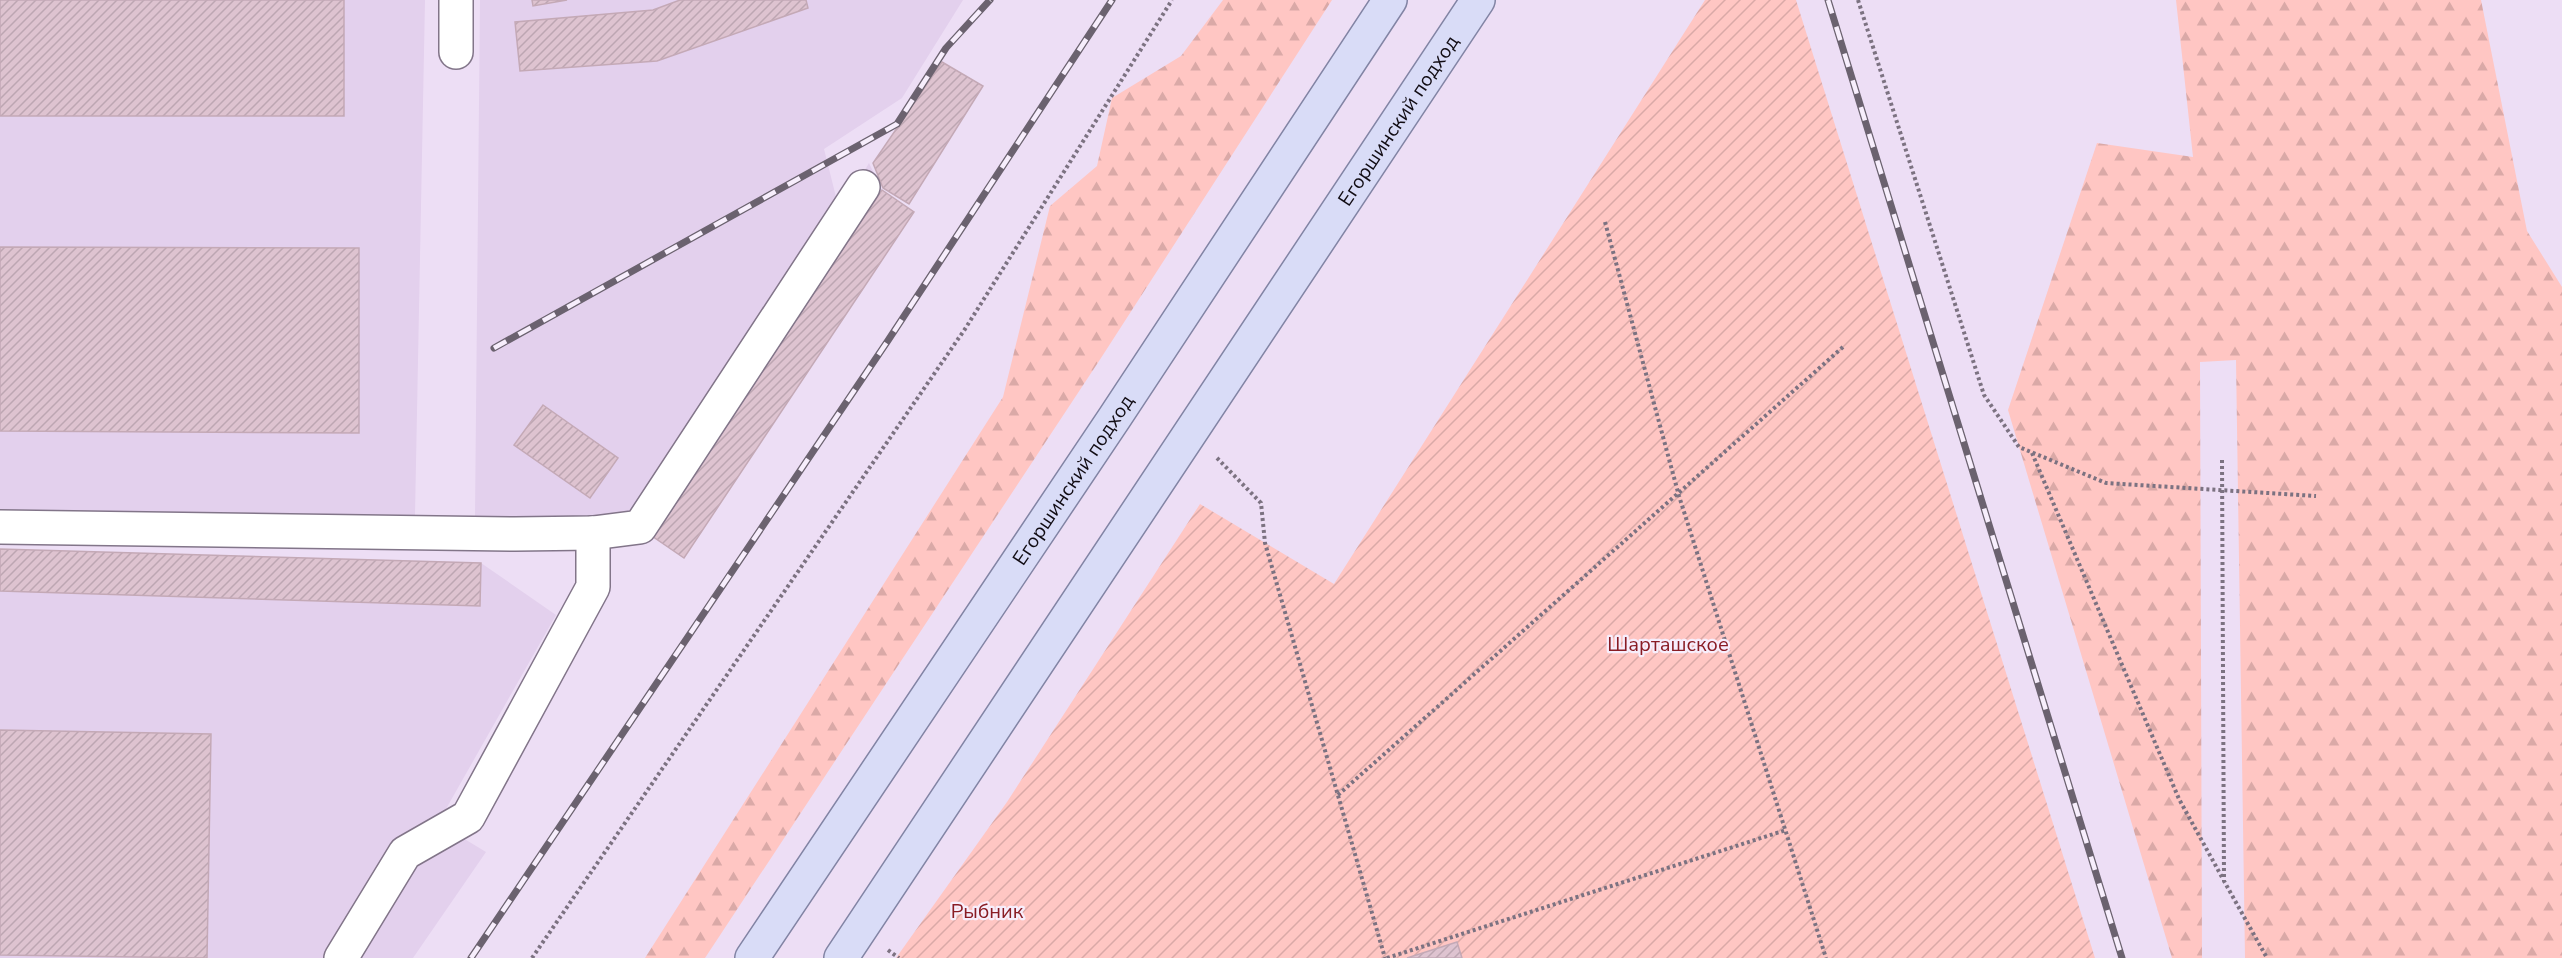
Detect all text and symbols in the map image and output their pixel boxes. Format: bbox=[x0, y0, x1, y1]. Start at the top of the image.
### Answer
street label: Егоршинский подход bbox=[1331, 29, 1465, 211]
street label: Егоршинский подход bbox=[1006, 389, 1140, 570]
park label: Шарташское bbox=[1607, 631, 1729, 658]
park label: Рыбник bbox=[951, 898, 1024, 925]

